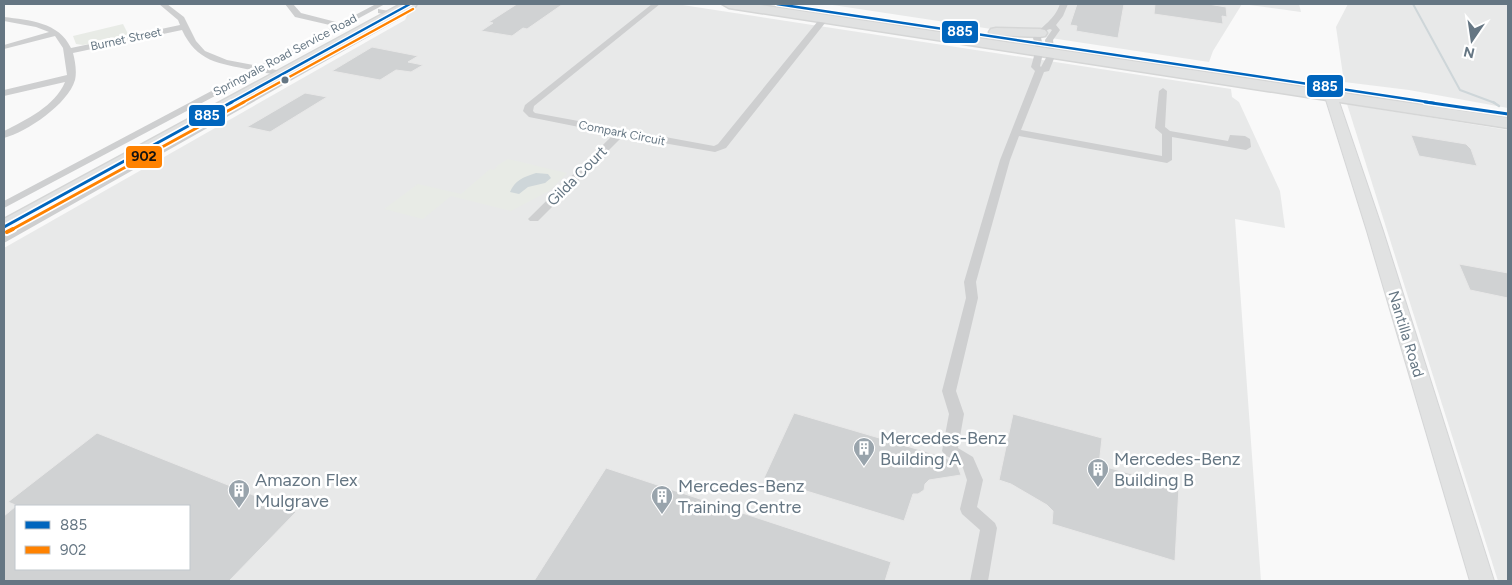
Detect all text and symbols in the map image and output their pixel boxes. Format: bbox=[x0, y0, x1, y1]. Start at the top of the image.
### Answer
street label: Springvale Road Service Road bbox=[211, 11, 359, 99]
north arrow bbox=[1447, 15, 1497, 65]
line badge: 885 bbox=[941, 20, 979, 44]
text: 885 bbox=[947, 23, 973, 40]
street label: Burnet Street bbox=[89, 25, 163, 53]
text: N bbox=[1462, 43, 1476, 62]
line badge: 885 bbox=[1306, 74, 1344, 98]
unlabelled marker bbox=[280, 75, 290, 85]
text: 885 bbox=[1312, 78, 1338, 95]
line badge: 885 bbox=[188, 104, 226, 127]
text: 885 bbox=[194, 107, 220, 124]
street label: Compark Circuit bbox=[578, 118, 667, 148]
street label: Gilda Court bbox=[543, 142, 611, 210]
line badge: 902 bbox=[125, 145, 163, 169]
text: 902 bbox=[131, 148, 157, 165]
street label: Nantilla Road bbox=[1384, 289, 1428, 379]
place label: Mercedes-Benz Building A bbox=[880, 427, 1007, 470]
building icon: Mercedes-Benz Building A bbox=[852, 436, 876, 467]
place label: Mercedes-Benz Building B bbox=[1114, 448, 1241, 491]
building icon: Mercedes-Benz Building B bbox=[1086, 457, 1110, 488]
place label: Amazon Flex Mulgrave bbox=[255, 469, 358, 512]
place label: Mercedes-Benz Training Centre bbox=[678, 475, 805, 518]
building icon: Amazon Flex Mulgrave bbox=[227, 478, 251, 509]
building icon: Mercedes-Benz Training Centre bbox=[650, 484, 674, 515]
legend bbox=[15, 505, 190, 570]
text: 885 bbox=[60, 516, 87, 534]
text: 902 bbox=[60, 541, 87, 559]

